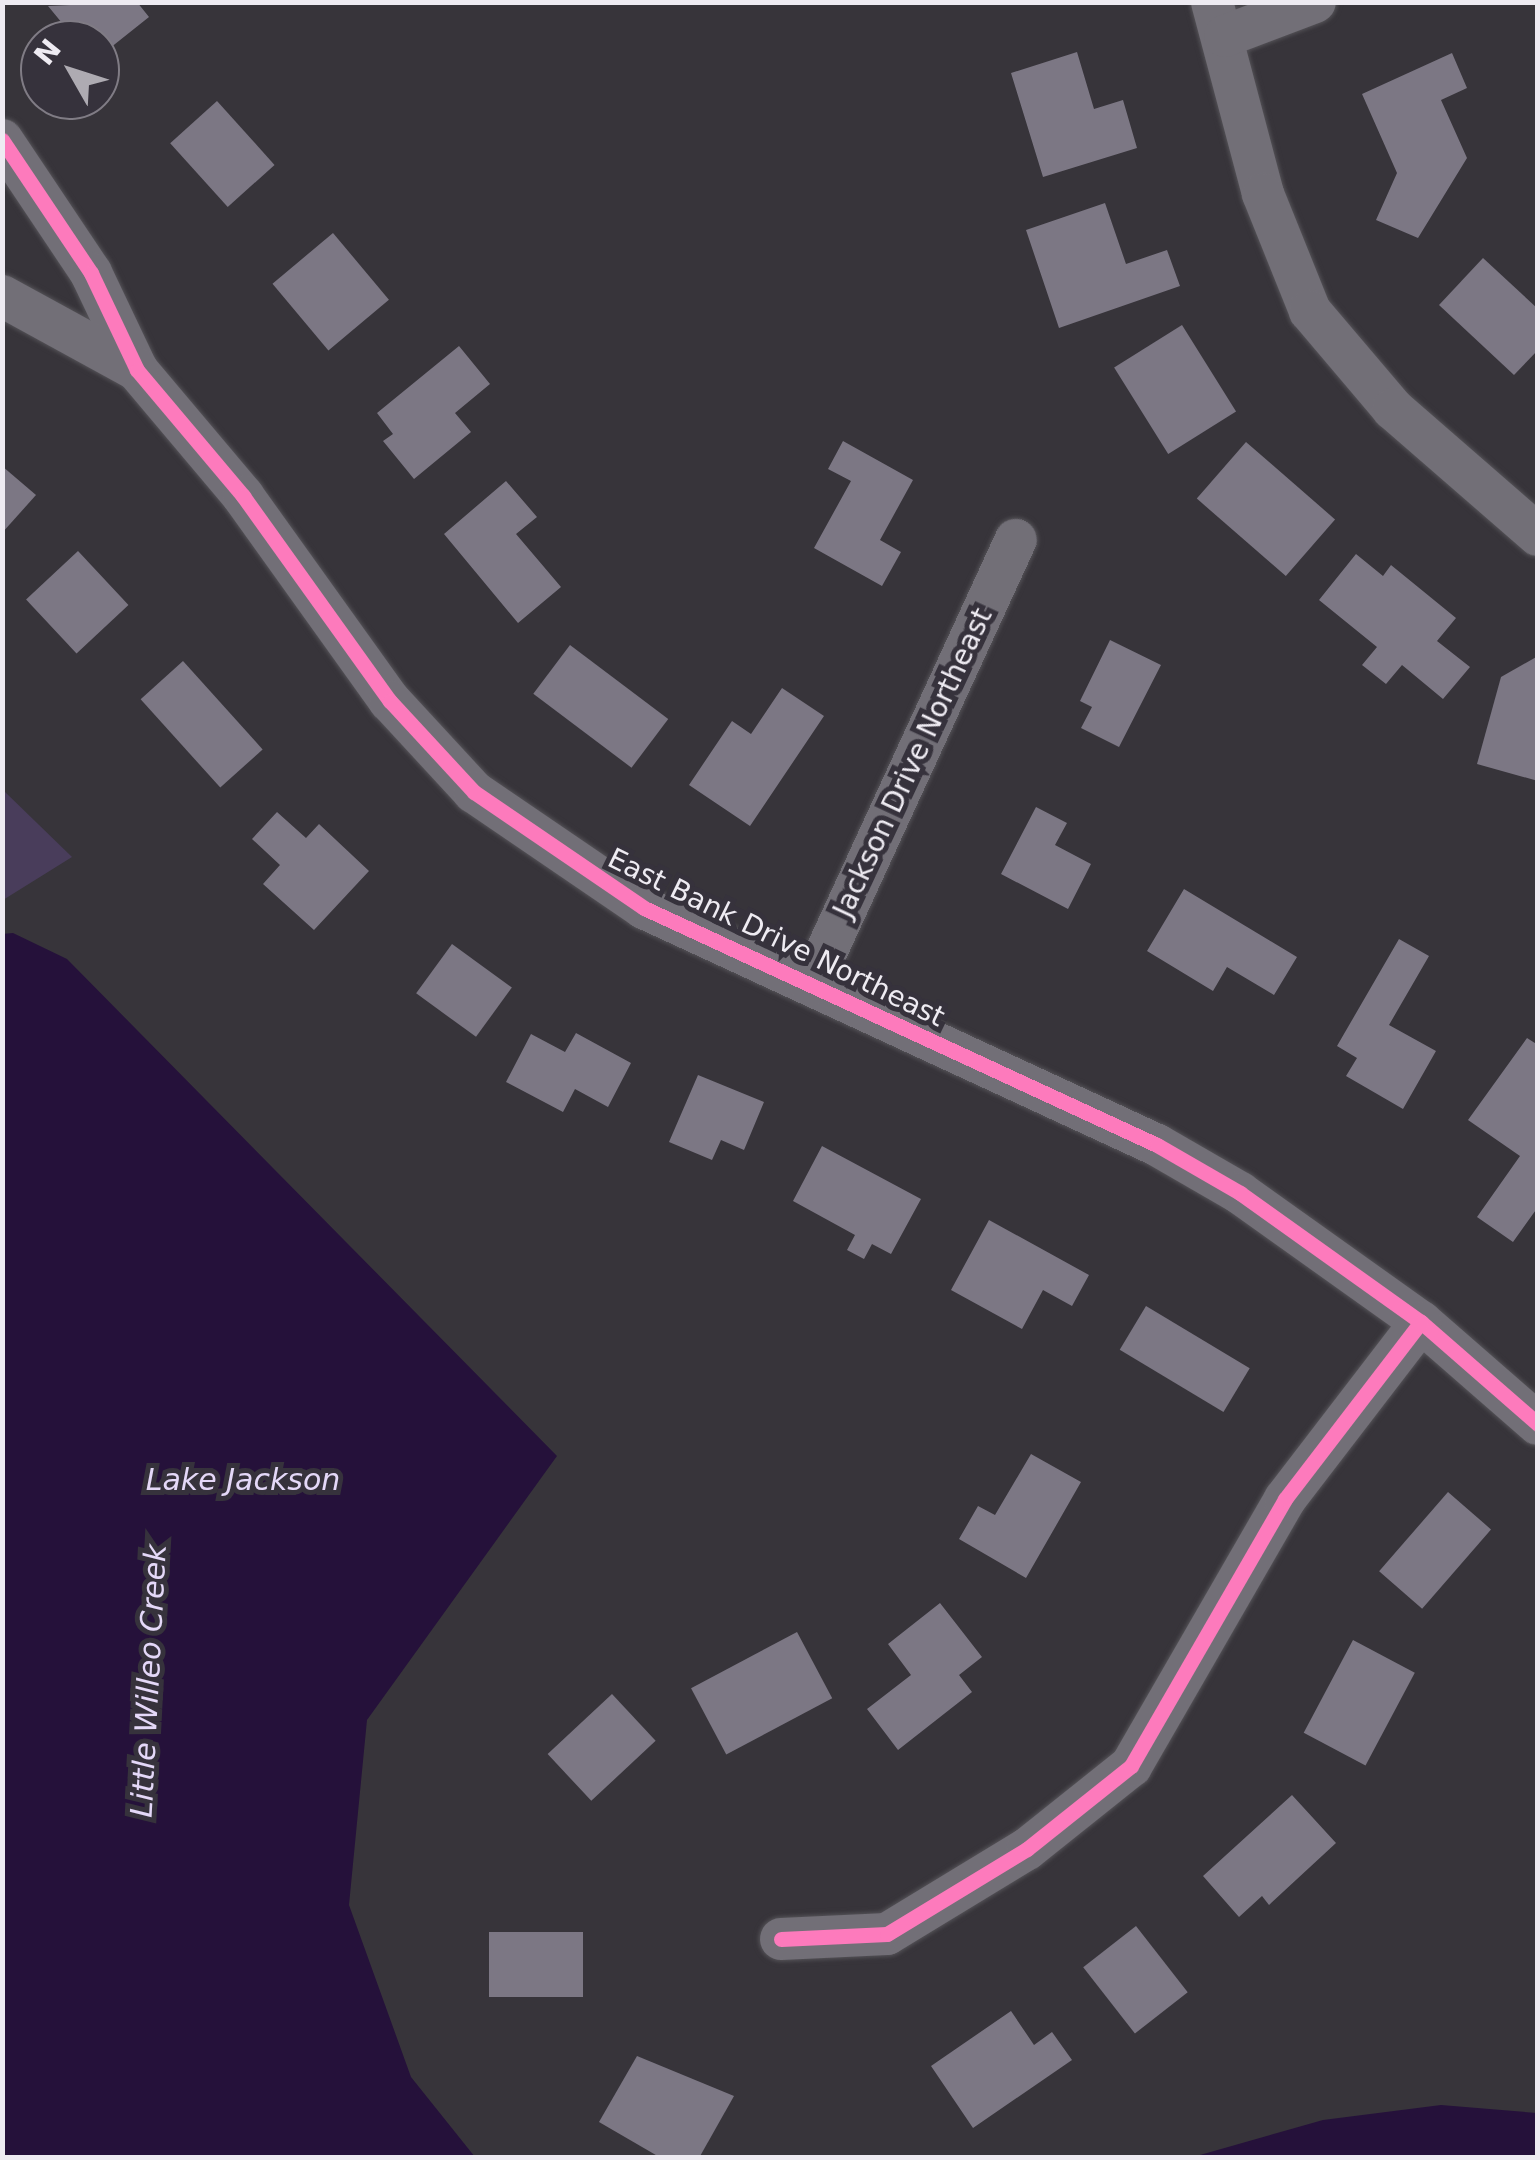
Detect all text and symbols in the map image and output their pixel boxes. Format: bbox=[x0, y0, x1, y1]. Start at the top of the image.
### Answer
north arrow bbox=[20, 20, 120, 120]
text: N bbox=[28, 33, 68, 72]
street label: Jackson Drive Northeast bbox=[827, 603, 999, 923]
street label: East Bank Drive Northeast bbox=[602, 842, 950, 1034]
water label: Lake Jackson bbox=[146, 1462, 340, 1498]
water label: Little Willeo Creek bbox=[124, 1544, 174, 1818]

